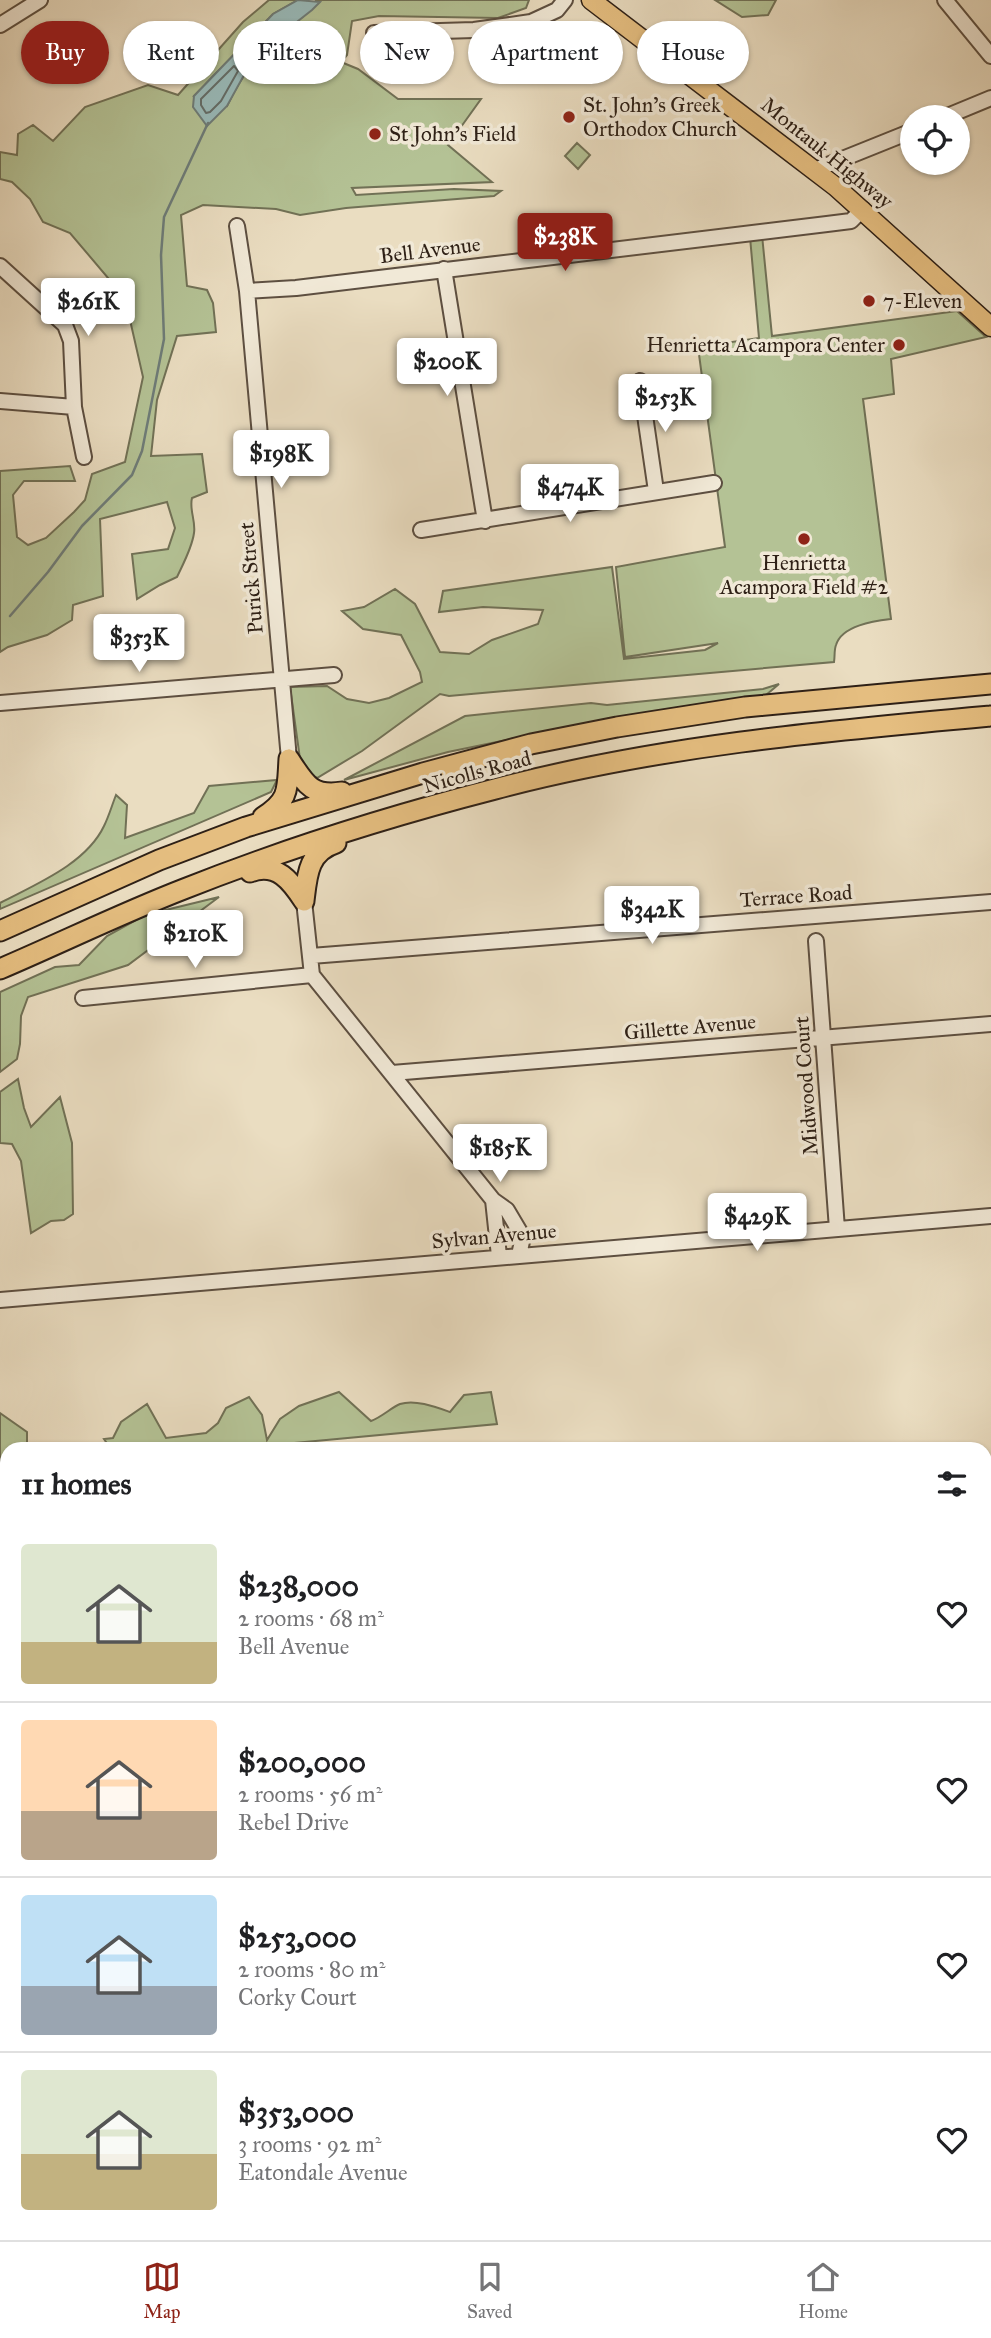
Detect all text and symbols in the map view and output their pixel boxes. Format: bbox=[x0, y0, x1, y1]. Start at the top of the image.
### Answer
chip: Buy bbox=[21, 21, 109, 84]
chip: Rent bbox=[123, 21, 219, 84]
chip: Filters bbox=[233, 21, 346, 84]
chip: New bbox=[360, 21, 454, 84]
chip: Apartment bbox=[468, 21, 623, 84]
chip: House bbox=[637, 21, 749, 84]
place label: St. John's Greek Orthodox Church bbox=[583, 92, 737, 142]
street label: Montauk Highway bbox=[756, 92, 899, 215]
map controls bbox=[900, 105, 970, 175]
button: locate bbox=[900, 105, 970, 175]
marker: St. John's Greek Orthodox Church bbox=[561, 109, 577, 125]
place label: St John's Field bbox=[389, 121, 517, 147]
marker: St John's Field bbox=[367, 126, 383, 142]
pin: $238K bbox=[516, 214, 614, 273]
text: $238K bbox=[534, 222, 596, 250]
street label: Bell Avenue bbox=[378, 231, 482, 269]
pin: $261K bbox=[39, 278, 137, 338]
text: $261K bbox=[57, 287, 119, 315]
place label: 7-Eleven bbox=[883, 288, 962, 314]
marker: 7-Eleven bbox=[861, 293, 877, 309]
place label: Henrietta Acampora Center bbox=[646, 332, 885, 358]
marker: Henrietta Acampora Center bbox=[891, 337, 907, 353]
pin: $200K bbox=[398, 338, 496, 398]
text: $200K bbox=[413, 347, 481, 375]
pin: $253K bbox=[616, 374, 714, 434]
text: $253K bbox=[634, 383, 696, 411]
pin: $198K bbox=[232, 430, 330, 490]
text: $198K bbox=[249, 439, 313, 467]
pin: $474K bbox=[521, 464, 619, 524]
text: $474K bbox=[537, 473, 603, 501]
street label: Purick Street bbox=[233, 520, 269, 635]
marker: Henrietta Acampora Field #2 bbox=[796, 531, 812, 547]
place label: Henrietta Acampora Field #2 bbox=[719, 550, 889, 600]
pin: $353K bbox=[90, 614, 188, 674]
text: $353K bbox=[109, 623, 169, 651]
street label: Nicolls Road bbox=[420, 745, 535, 799]
street label: Terrace Road bbox=[739, 879, 854, 913]
pin: $342K bbox=[603, 886, 701, 946]
text: $342K bbox=[620, 895, 684, 923]
pin: $210K bbox=[146, 911, 244, 970]
text: $210K bbox=[163, 919, 227, 947]
street label: Gillette Avenue bbox=[623, 1008, 757, 1046]
street label: Midwood Court bbox=[788, 1015, 824, 1156]
pin: $185K bbox=[451, 1124, 549, 1184]
text: $185K bbox=[469, 1133, 531, 1161]
pin: $429K bbox=[708, 1194, 806, 1253]
text: $429K bbox=[724, 1202, 790, 1230]
street label: Sylvan Avenue bbox=[431, 1218, 558, 1254]
icon: filters bbox=[933, 1465, 971, 1503]
text: 11 homes bbox=[21, 1466, 132, 1502]
text: $238,000 bbox=[238, 1568, 359, 1604]
icon: home bbox=[77, 1572, 161, 1656]
icon: heart bbox=[933, 1595, 971, 1633]
text: 2 rooms · 68 m² bbox=[238, 1604, 384, 1632]
text: Bell Avenue bbox=[238, 1632, 349, 1660]
text: $200,000 bbox=[238, 1744, 366, 1780]
icon: home bbox=[77, 1748, 161, 1832]
icon: heart bbox=[933, 1771, 971, 1809]
text: 2 rooms · 56 m² bbox=[238, 1780, 382, 1808]
text: Rebel Drive bbox=[238, 1808, 349, 1836]
text: $253,000 bbox=[238, 1919, 357, 1955]
icon: home bbox=[77, 1923, 161, 2007]
icon: heart bbox=[933, 1946, 971, 1984]
text: 2 rooms · 80 m² bbox=[238, 1955, 385, 1983]
text: Corky Court bbox=[238, 1983, 357, 2011]
text: $353,000 bbox=[238, 2094, 354, 2130]
icon: home bbox=[77, 2098, 161, 2182]
icon: heart bbox=[933, 2121, 971, 2159]
text: 3 rooms · 92 m² bbox=[238, 2130, 381, 2158]
text: Eatondale Avenue bbox=[238, 2158, 408, 2186]
tab: Map bbox=[143, 2258, 181, 2323]
tab: Saved bbox=[467, 2258, 512, 2323]
tab: Home bbox=[798, 2258, 848, 2323]

